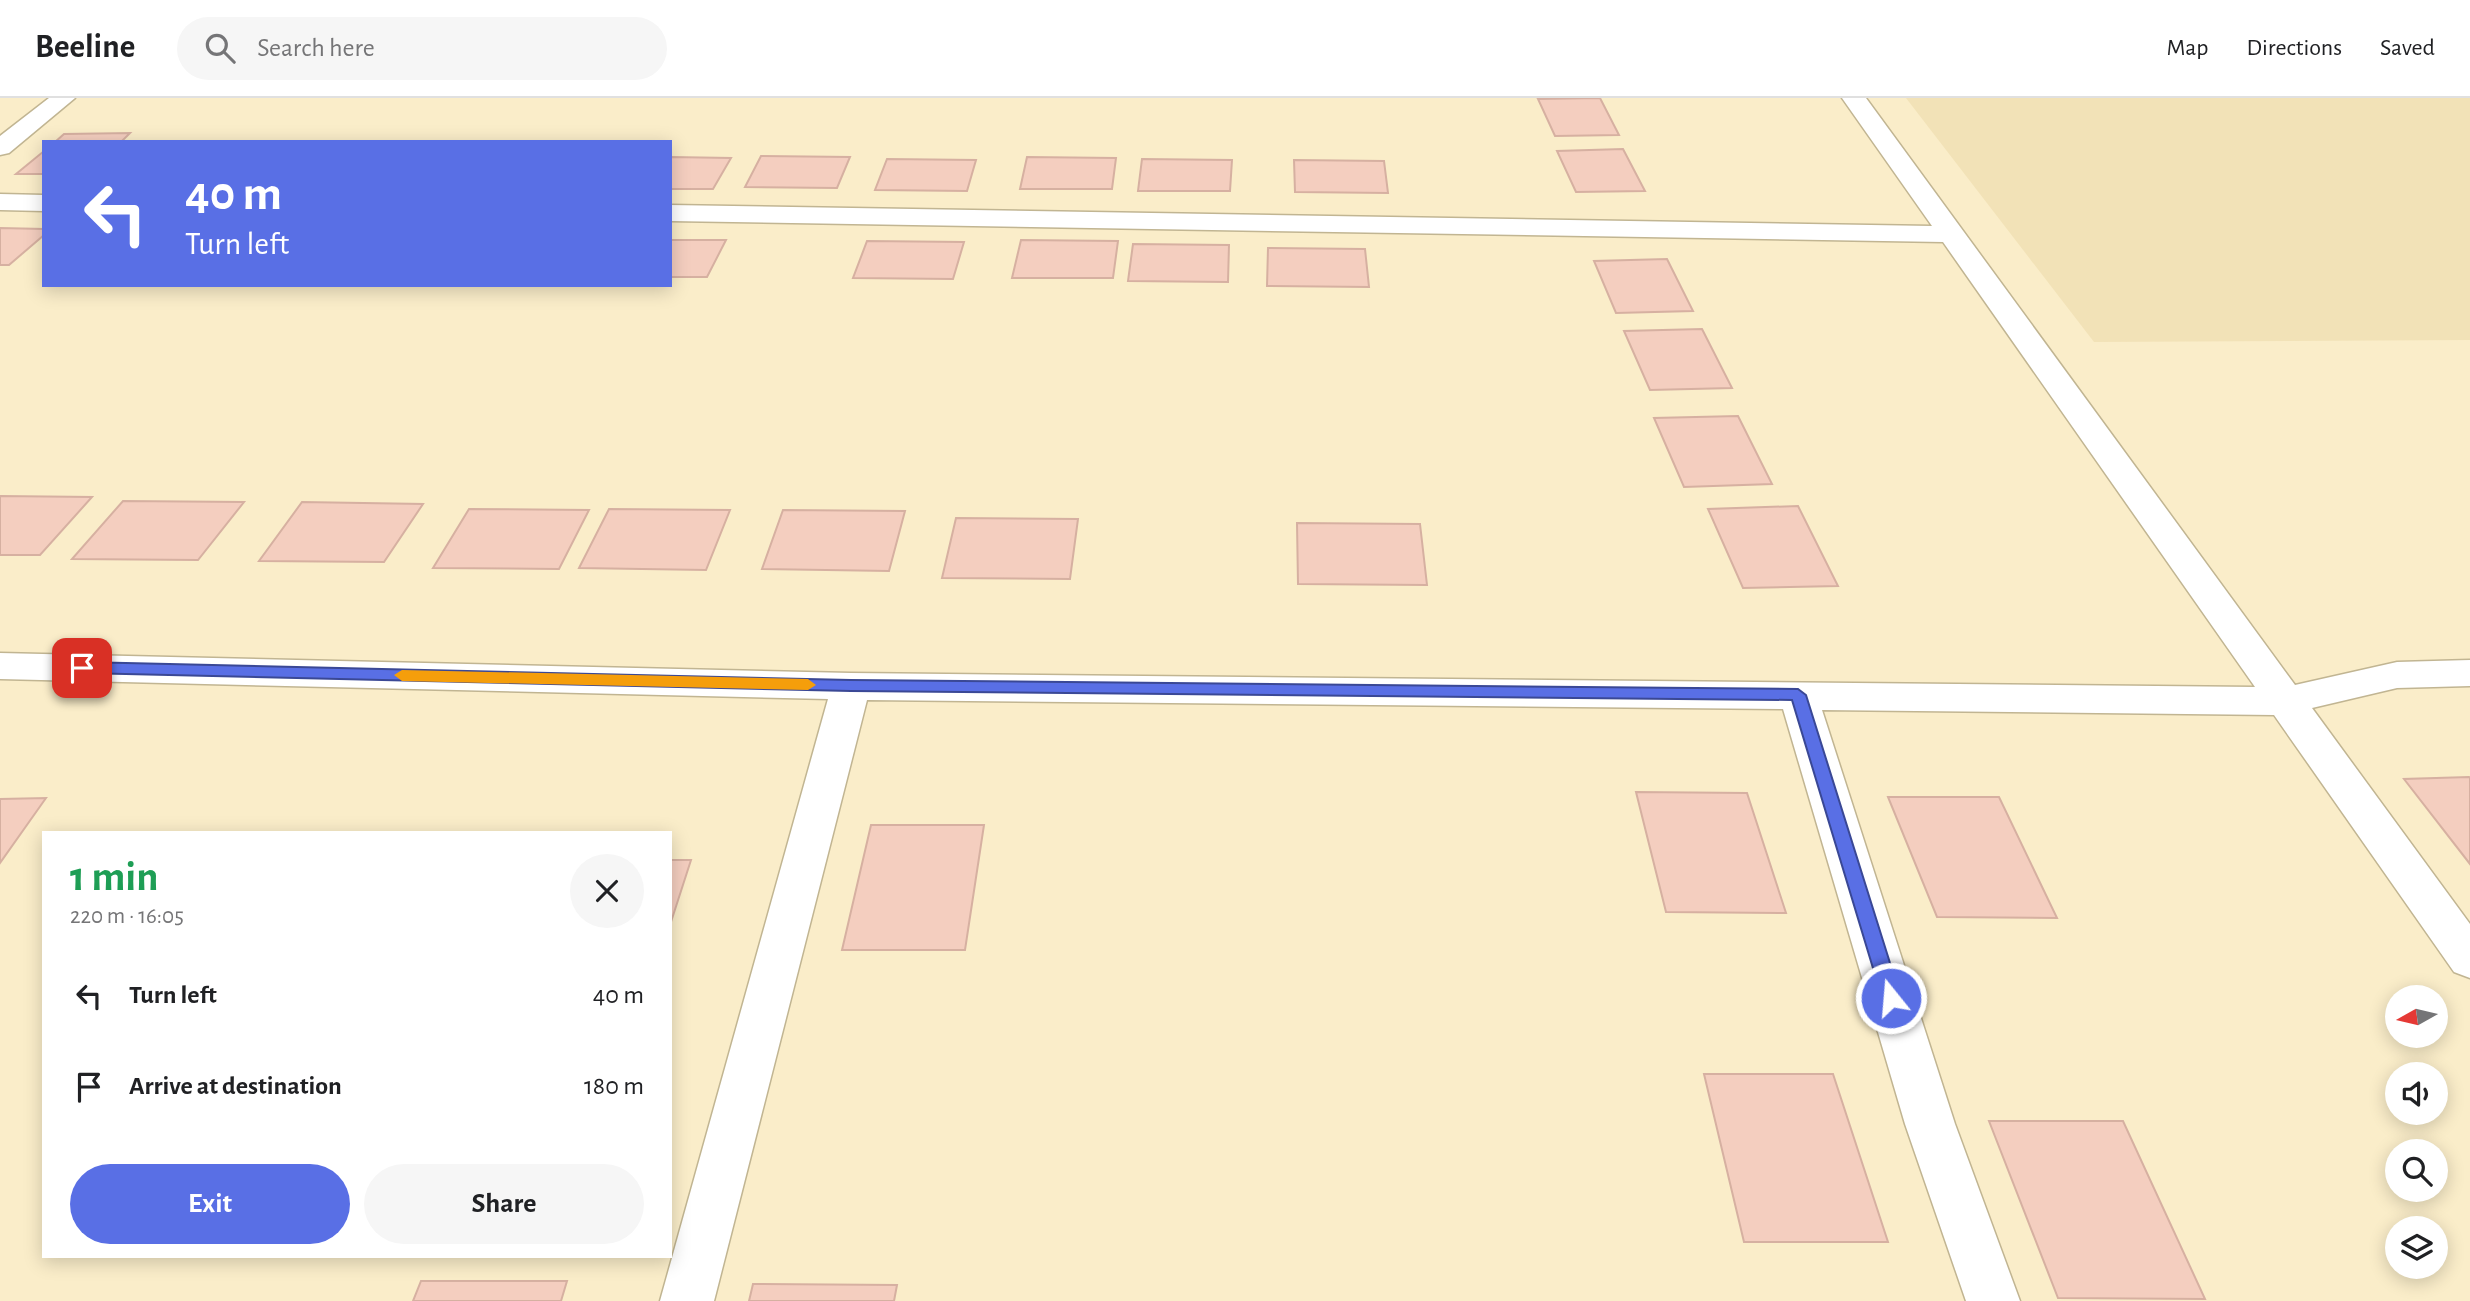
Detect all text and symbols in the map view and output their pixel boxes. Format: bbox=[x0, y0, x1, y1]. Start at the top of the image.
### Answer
search box bbox=[177, 17, 667, 80]
icon: search bbox=[201, 29, 239, 67]
text: Beeline bbox=[35, 31, 135, 64]
text: Search here bbox=[257, 35, 375, 61]
text: Map bbox=[2166, 36, 2208, 60]
text: Directions bbox=[2246, 36, 2342, 60]
text: Saved bbox=[2380, 36, 2435, 60]
icon: left bbox=[70, 168, 161, 259]
text: 40 m bbox=[185, 170, 282, 219]
text: Turn left bbox=[185, 228, 289, 260]
pin bbox=[52, 638, 112, 698]
icon: arrive bbox=[63, 649, 101, 687]
button: close bbox=[570, 854, 644, 928]
text: 1 min bbox=[70, 856, 159, 898]
text: 220 m · 16:05 bbox=[70, 905, 184, 928]
position arrow bbox=[1854, 961, 1928, 1035]
icon: left bbox=[70, 977, 108, 1015]
text: Turn left bbox=[129, 982, 217, 1008]
text: 40 m bbox=[593, 982, 644, 1008]
north arrow bbox=[2385, 985, 2448, 1048]
map controls bbox=[2385, 985, 2448, 1279]
button: sound bbox=[2385, 1062, 2448, 1125]
icon: arrive bbox=[70, 1068, 108, 1106]
text: Arrive at destination bbox=[129, 1073, 342, 1099]
text: 180 m bbox=[584, 1073, 644, 1099]
button: search bbox=[2385, 1139, 2448, 1202]
button: Exit bbox=[70, 1164, 350, 1244]
button: Share bbox=[364, 1164, 644, 1244]
button: layers bbox=[2385, 1216, 2448, 1279]

